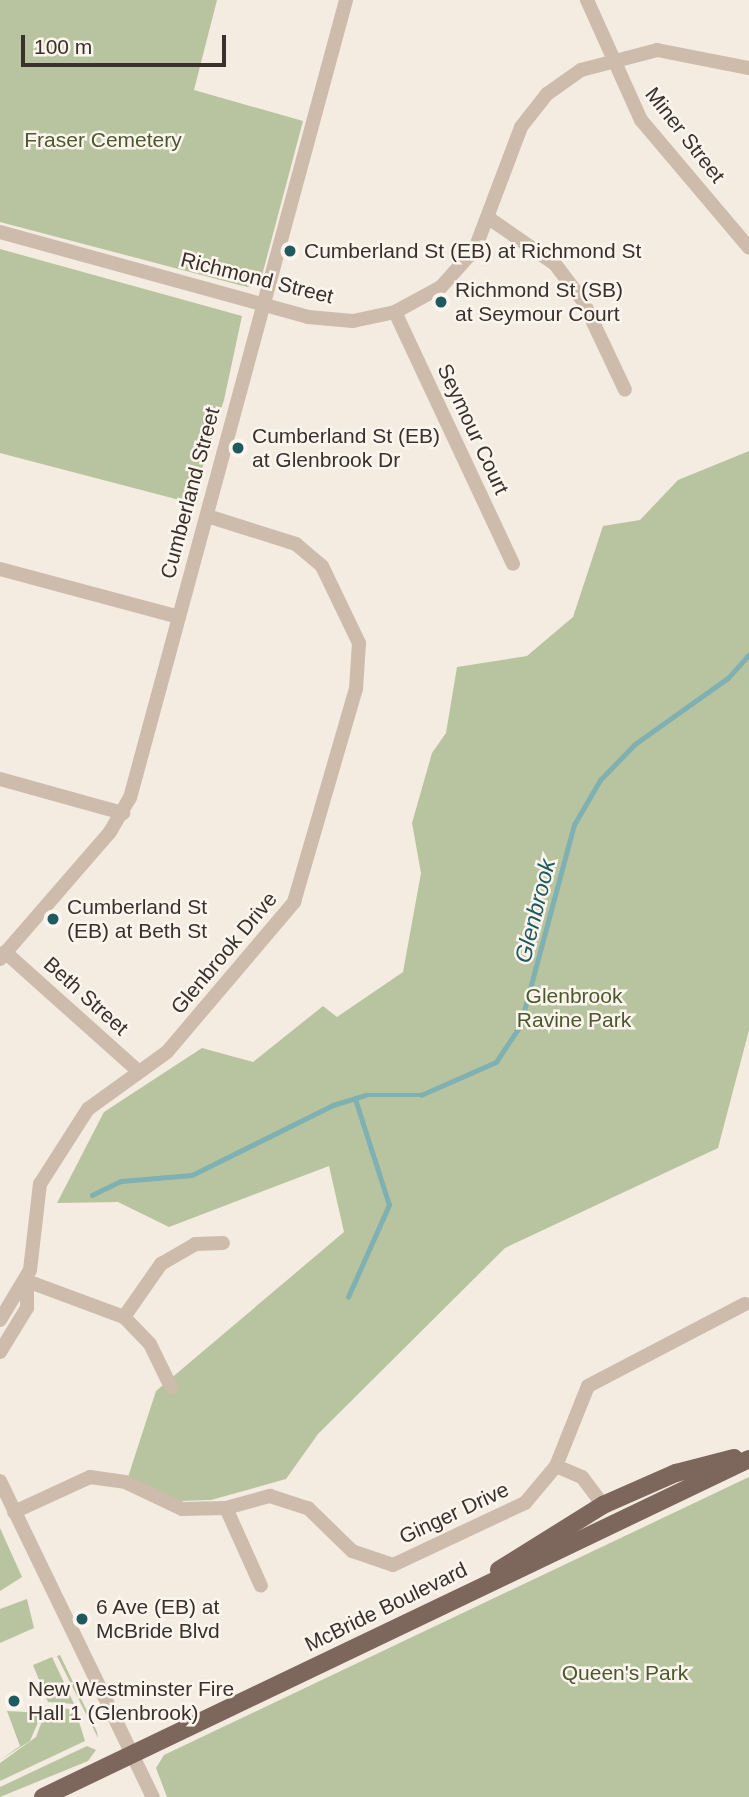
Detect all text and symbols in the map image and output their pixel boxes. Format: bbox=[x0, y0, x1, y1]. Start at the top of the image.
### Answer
scale bar bbox=[24, 21, 229, 65]
text: 100 m bbox=[34, 35, 92, 58]
street label: Miner Street bbox=[640, 82, 730, 188]
park label: Fraser Cemetery bbox=[24, 127, 182, 153]
place label: Cumberland St (EB) at Richmond St bbox=[304, 238, 641, 264]
marker: Cumberland St (EB) at Richmond St bbox=[282, 243, 298, 259]
street label: Richmond Street bbox=[178, 247, 336, 309]
place label: Richmond St (SB) at Seymour Court bbox=[455, 277, 623, 327]
marker: Richmond St (SB) at Seymour Court bbox=[433, 294, 449, 310]
street label: Seymour Court bbox=[432, 360, 514, 498]
street label: Cumberland Street bbox=[155, 405, 225, 581]
place label: Cumberland St (EB) at Glenbrook Dr bbox=[252, 423, 440, 473]
marker: Cumberland St (EB) at Glenbrook Dr bbox=[230, 440, 246, 456]
water label: Glenbrook bbox=[509, 856, 561, 966]
street label: Glenbrook Drive bbox=[166, 887, 282, 1019]
place label: Cumberland St (EB) at Beth St bbox=[67, 894, 207, 944]
marker: Cumberland St (EB) at Beth St bbox=[45, 911, 61, 927]
street label: Beth Street bbox=[39, 951, 133, 1041]
park label: Glenbrook Ravine Park bbox=[517, 983, 631, 1033]
street label: Ginger Drive bbox=[395, 1477, 513, 1549]
street label: McBride Boulevard bbox=[301, 1557, 471, 1657]
place label: 6 Ave (EB) at McBride Blvd bbox=[96, 1594, 221, 1644]
marker: 6 Ave (EB) at McBride Blvd bbox=[74, 1611, 90, 1627]
park label: Queen's Park bbox=[562, 1660, 688, 1686]
place label: New Westminster Fire Hall 1 (Glenbrook) bbox=[28, 1676, 234, 1726]
marker: New Westminster Fire Hall 1 (Glenbrook) bbox=[6, 1693, 22, 1709]

